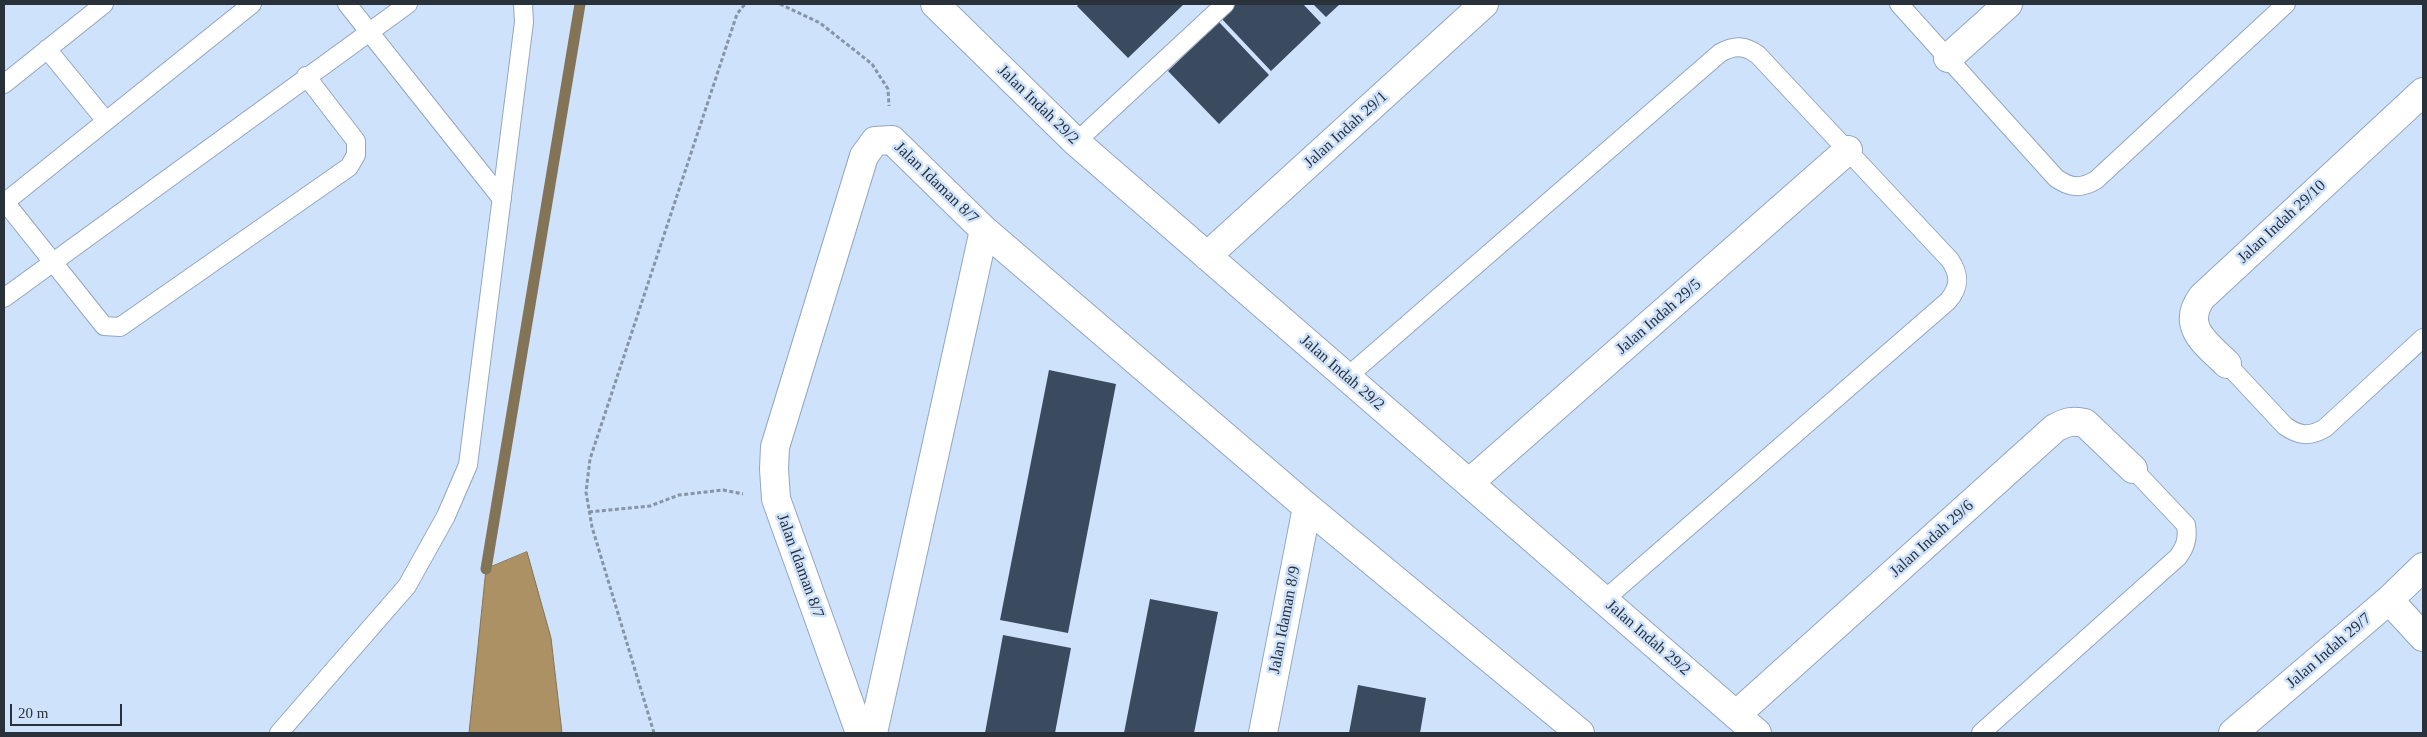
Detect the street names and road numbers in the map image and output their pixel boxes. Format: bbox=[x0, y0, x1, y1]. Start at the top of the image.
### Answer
street label: Jalan Indah 29/2 bbox=[993, 61, 1083, 149]
street label: Jalan Indah 29/1 bbox=[1300, 87, 1392, 173]
street label: Jalan Idaman 8/7 bbox=[890, 138, 982, 228]
street label: Jalan Indah 29/10 bbox=[2234, 176, 2330, 268]
street label: Jalan Indah 29/5 bbox=[1613, 275, 1705, 359]
street label: Jalan Indah 29/2 bbox=[1296, 331, 1388, 415]
street label: Jalan Indah 29/6 bbox=[1886, 496, 1978, 582]
street label: Jalan Idaman 8/7 bbox=[772, 511, 828, 621]
street label: Jalan Idaman 8/9 bbox=[1265, 565, 1305, 675]
street label: Jalan Indah 29/2 bbox=[1602, 596, 1694, 680]
street label: Jalan Indah 29/7 bbox=[2283, 609, 2375, 693]

